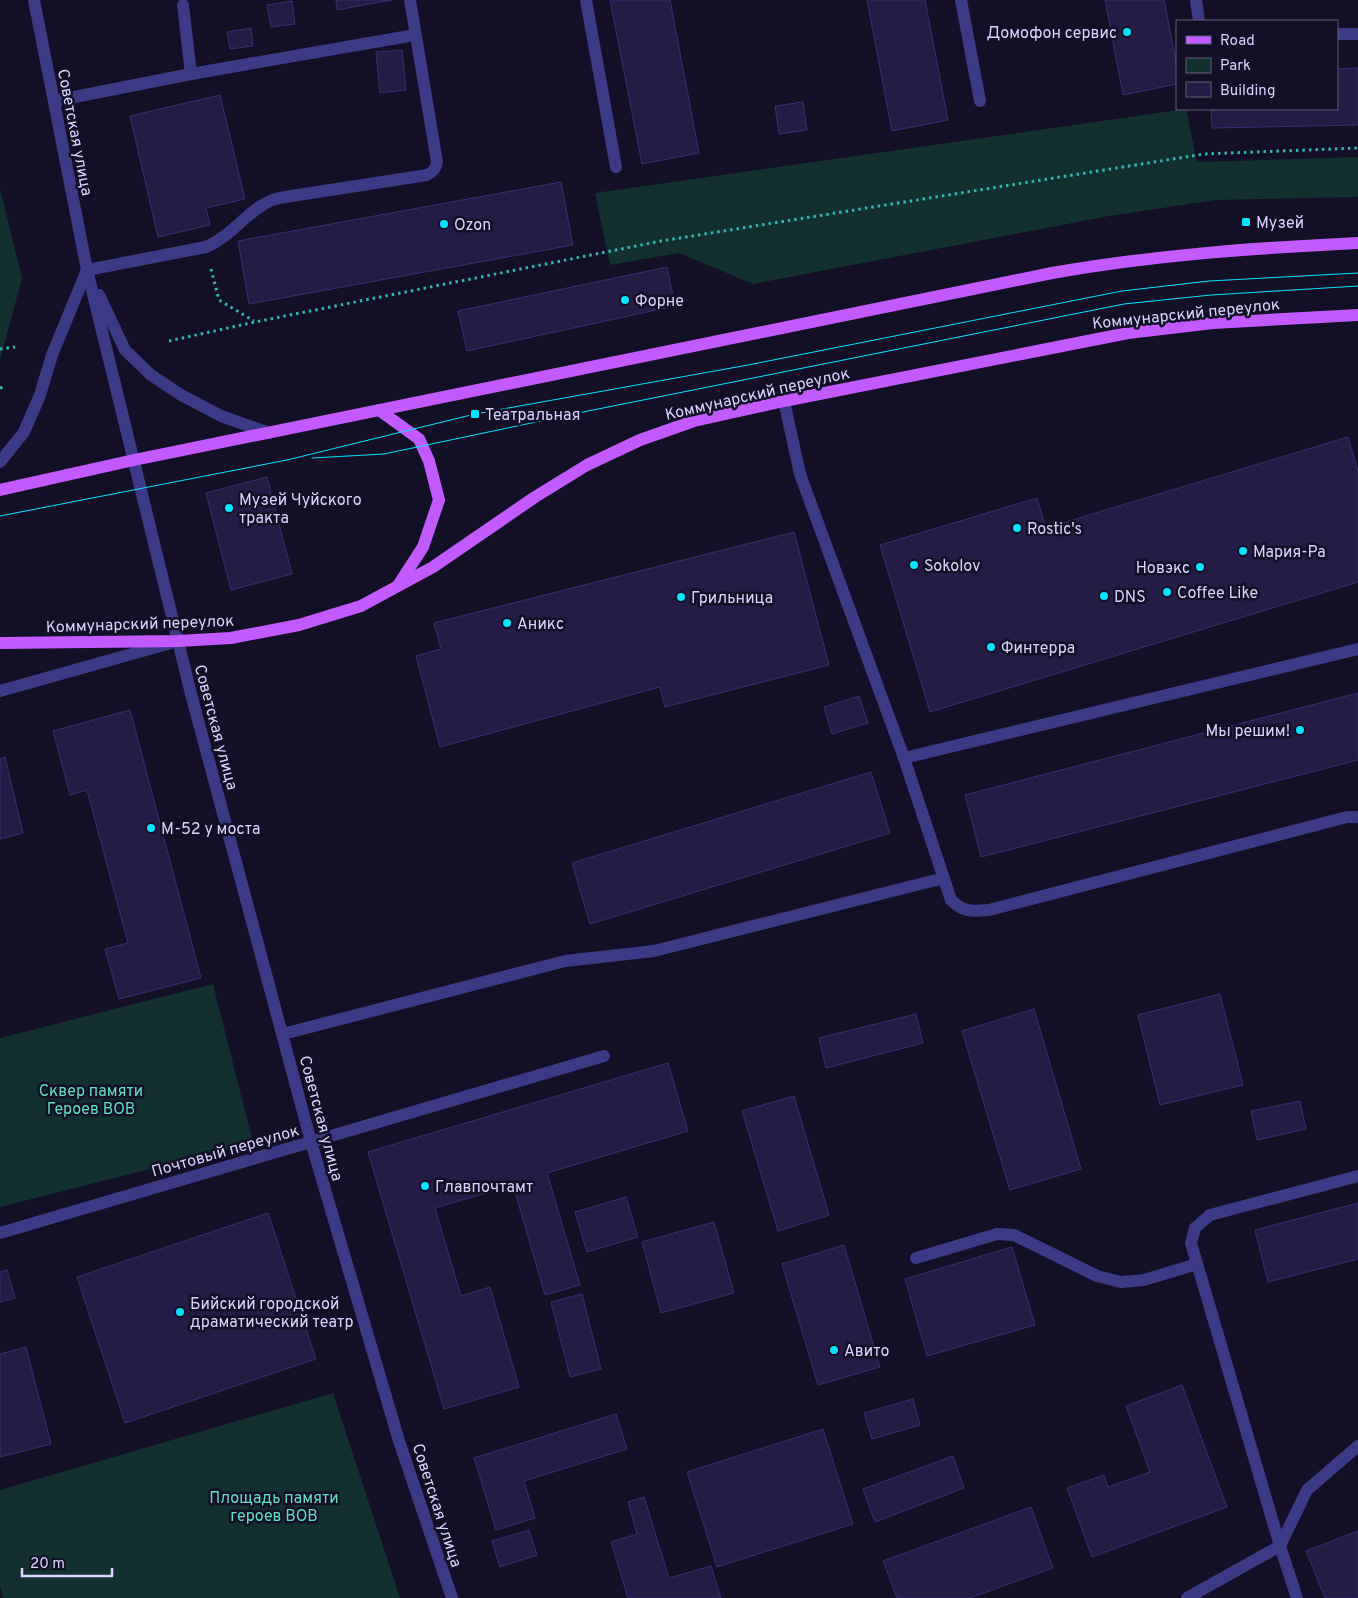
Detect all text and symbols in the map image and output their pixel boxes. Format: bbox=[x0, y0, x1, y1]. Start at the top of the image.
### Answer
legend bbox=[1176, 20, 1338, 110]
place label: Домофон сервис bbox=[986, 24, 1117, 44]
marker: Домофон сервис bbox=[1121, 26, 1133, 38]
text: Road bbox=[1220, 32, 1255, 51]
text: Park bbox=[1220, 57, 1251, 76]
street label: Советская улица bbox=[52, 67, 96, 198]
text: Building bbox=[1220, 82, 1275, 101]
place label: Музей bbox=[1256, 214, 1304, 234]
place label: Ozon bbox=[454, 216, 491, 236]
marker: Музей bbox=[1240, 216, 1252, 228]
marker: Ozon bbox=[438, 218, 450, 230]
place label: Форне bbox=[635, 292, 684, 312]
marker: Форне bbox=[619, 294, 631, 306]
street label: Коммунарский переулок bbox=[1091, 295, 1281, 335]
street label: Коммунарский переулок bbox=[663, 364, 852, 426]
place label: Театральная bbox=[485, 406, 580, 426]
marker: Театральная bbox=[469, 408, 481, 420]
place label: Музей Чуйского тракта bbox=[239, 491, 362, 529]
marker: Музей Чуйского тракта bbox=[223, 502, 235, 514]
place label: Rostic's bbox=[1027, 520, 1082, 540]
marker: Rostic's bbox=[1011, 522, 1023, 534]
place label: Мария-Ра bbox=[1253, 543, 1326, 563]
marker: Мария-Ра bbox=[1237, 545, 1249, 557]
place label: Sokolov bbox=[924, 557, 980, 577]
marker: Sokolov bbox=[908, 559, 920, 571]
place label: Новэкс bbox=[1136, 559, 1190, 579]
marker: Новэкс bbox=[1194, 561, 1206, 573]
place label: Coffee Like bbox=[1177, 584, 1258, 604]
marker: Coffee Like bbox=[1161, 586, 1173, 598]
place label: DNS bbox=[1114, 588, 1146, 608]
place label: Грильница bbox=[691, 589, 773, 609]
marker: DNS bbox=[1098, 590, 1110, 602]
marker: Грильница bbox=[675, 591, 687, 603]
street label: Коммунарский переулок bbox=[45, 612, 235, 638]
place label: Аникс bbox=[517, 615, 564, 635]
marker: Аникс bbox=[501, 617, 513, 629]
place label: Финтерра bbox=[1001, 639, 1075, 659]
marker: Финтерра bbox=[985, 641, 997, 653]
street label: Советская улица bbox=[189, 663, 241, 792]
place label: Мы решим! bbox=[1205, 722, 1290, 742]
marker: Мы решим! bbox=[1294, 724, 1306, 736]
place label: М-52 у моста bbox=[161, 820, 261, 840]
marker: М-52 у моста bbox=[145, 822, 157, 834]
street label: Советская улица bbox=[294, 1054, 346, 1183]
park label: Сквер памяти Героев ВОВ bbox=[39, 1082, 143, 1120]
street label: Почтовый переулок bbox=[149, 1121, 302, 1183]
place label: Главпочтамт bbox=[435, 1178, 533, 1198]
marker: Главпочтамт bbox=[419, 1180, 431, 1192]
place label: Бийский городской драматический театр bbox=[190, 1295, 353, 1333]
marker: Бийский городской драматический театр bbox=[174, 1306, 186, 1318]
place label: Авито bbox=[844, 1342, 890, 1362]
marker: Авито bbox=[828, 1344, 840, 1356]
street label: Советская улица bbox=[407, 1441, 466, 1570]
park label: Площадь памяти героев ВОВ bbox=[209, 1489, 339, 1527]
scale bar bbox=[22, 1546, 112, 1578]
text: 20 m bbox=[30, 1555, 65, 1574]

